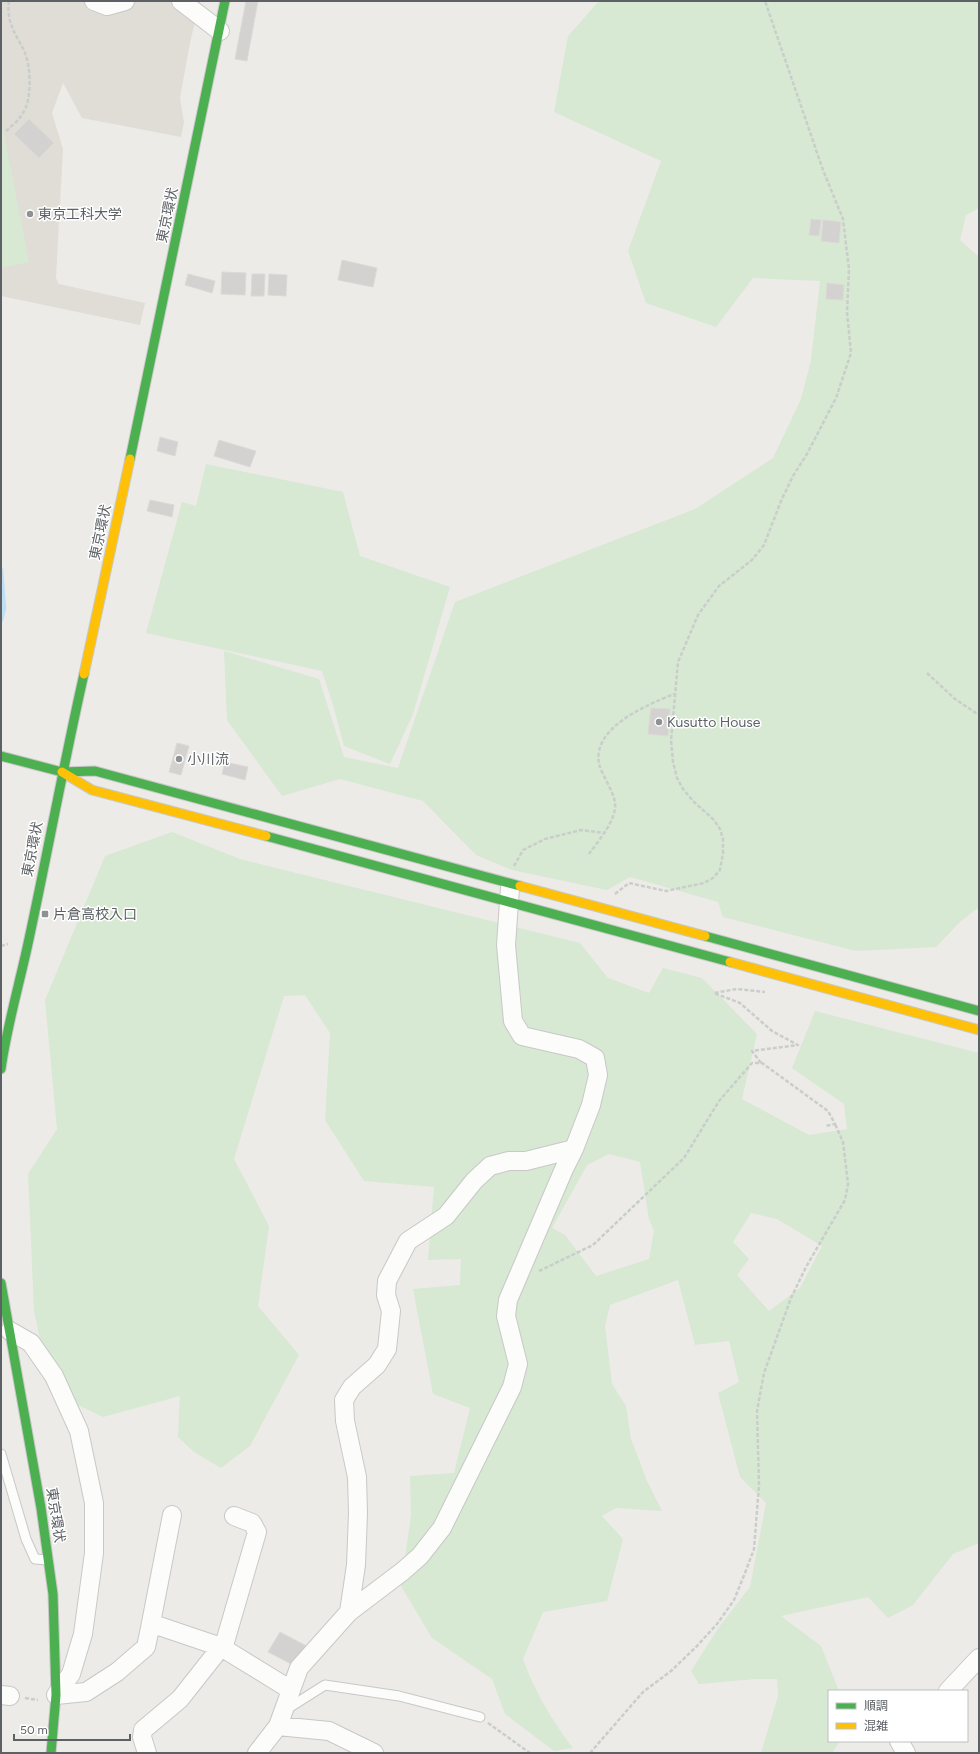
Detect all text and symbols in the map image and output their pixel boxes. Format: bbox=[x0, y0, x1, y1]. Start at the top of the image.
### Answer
street label: 東京環状 bbox=[153, 186, 182, 244]
place label: 東京工科大学 bbox=[38, 206, 122, 223]
marker: 東京工科大学 bbox=[25, 209, 35, 219]
street label: 東京環状 bbox=[86, 503, 115, 561]
place label: Kusutto House bbox=[667, 714, 761, 731]
marker: Kusutto House bbox=[654, 717, 664, 727]
place label: 小川流 bbox=[187, 751, 229, 768]
marker: 小川流 bbox=[174, 754, 184, 764]
street label: 東京環状 bbox=[19, 820, 46, 878]
place label: 片倉高校入口 bbox=[53, 906, 137, 923]
marker: 片倉高校入口 bbox=[40, 909, 50, 919]
street label: 東京環状 bbox=[43, 1486, 68, 1544]
legend bbox=[828, 1690, 968, 1742]
text: 順調 bbox=[864, 1699, 888, 1713]
scale bar bbox=[14, 1716, 130, 1742]
text: 混雑 bbox=[864, 1719, 888, 1733]
text: 50 m bbox=[20, 1723, 48, 1737]

